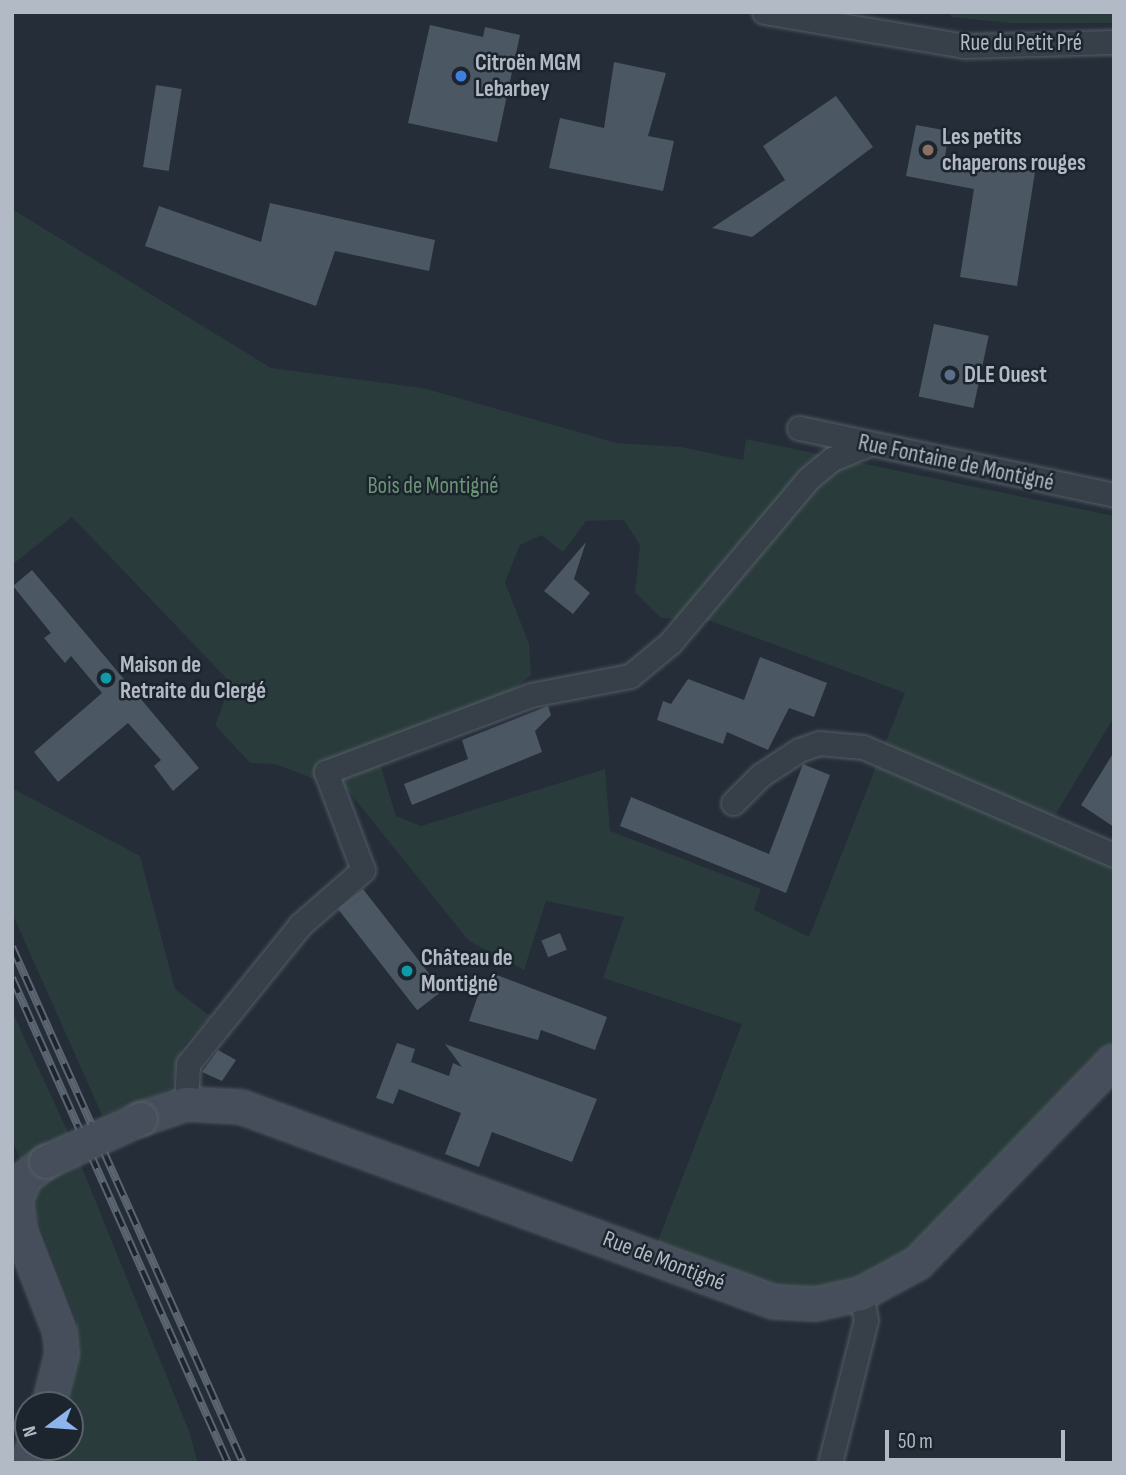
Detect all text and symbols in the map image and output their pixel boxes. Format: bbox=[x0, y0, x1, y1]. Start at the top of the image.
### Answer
street label: Rue du Petit Pré bbox=[960, 29, 1082, 57]
place label: Citroën MGM Lebarbey bbox=[475, 49, 581, 103]
marker: Citroën MGM Lebarbey bbox=[453, 68, 469, 84]
place label: Les petits chaperons rouges bbox=[942, 123, 1086, 177]
marker: Les petits chaperons rouges bbox=[920, 142, 936, 158]
place label: DLE Ouest bbox=[964, 361, 1047, 389]
marker: DLE Ouest bbox=[942, 367, 958, 383]
street label: Rue Fontaine de Montigné bbox=[856, 429, 1056, 497]
park label: Bois de Montigné bbox=[367, 472, 499, 500]
place label: Maison de Retraite du Clergé bbox=[120, 651, 266, 705]
marker: Maison de Retraite du Clergé bbox=[98, 670, 114, 686]
place label: Château de Montigné bbox=[421, 944, 513, 998]
marker: Château de Montigné bbox=[399, 963, 415, 979]
street label: Rue de Montigné bbox=[599, 1225, 729, 1297]
north arrow bbox=[14, 1391, 84, 1461]
scale bar bbox=[888, 1416, 1068, 1460]
text: N bbox=[18, 1423, 43, 1439]
text: 50 m bbox=[898, 1429, 933, 1454]

